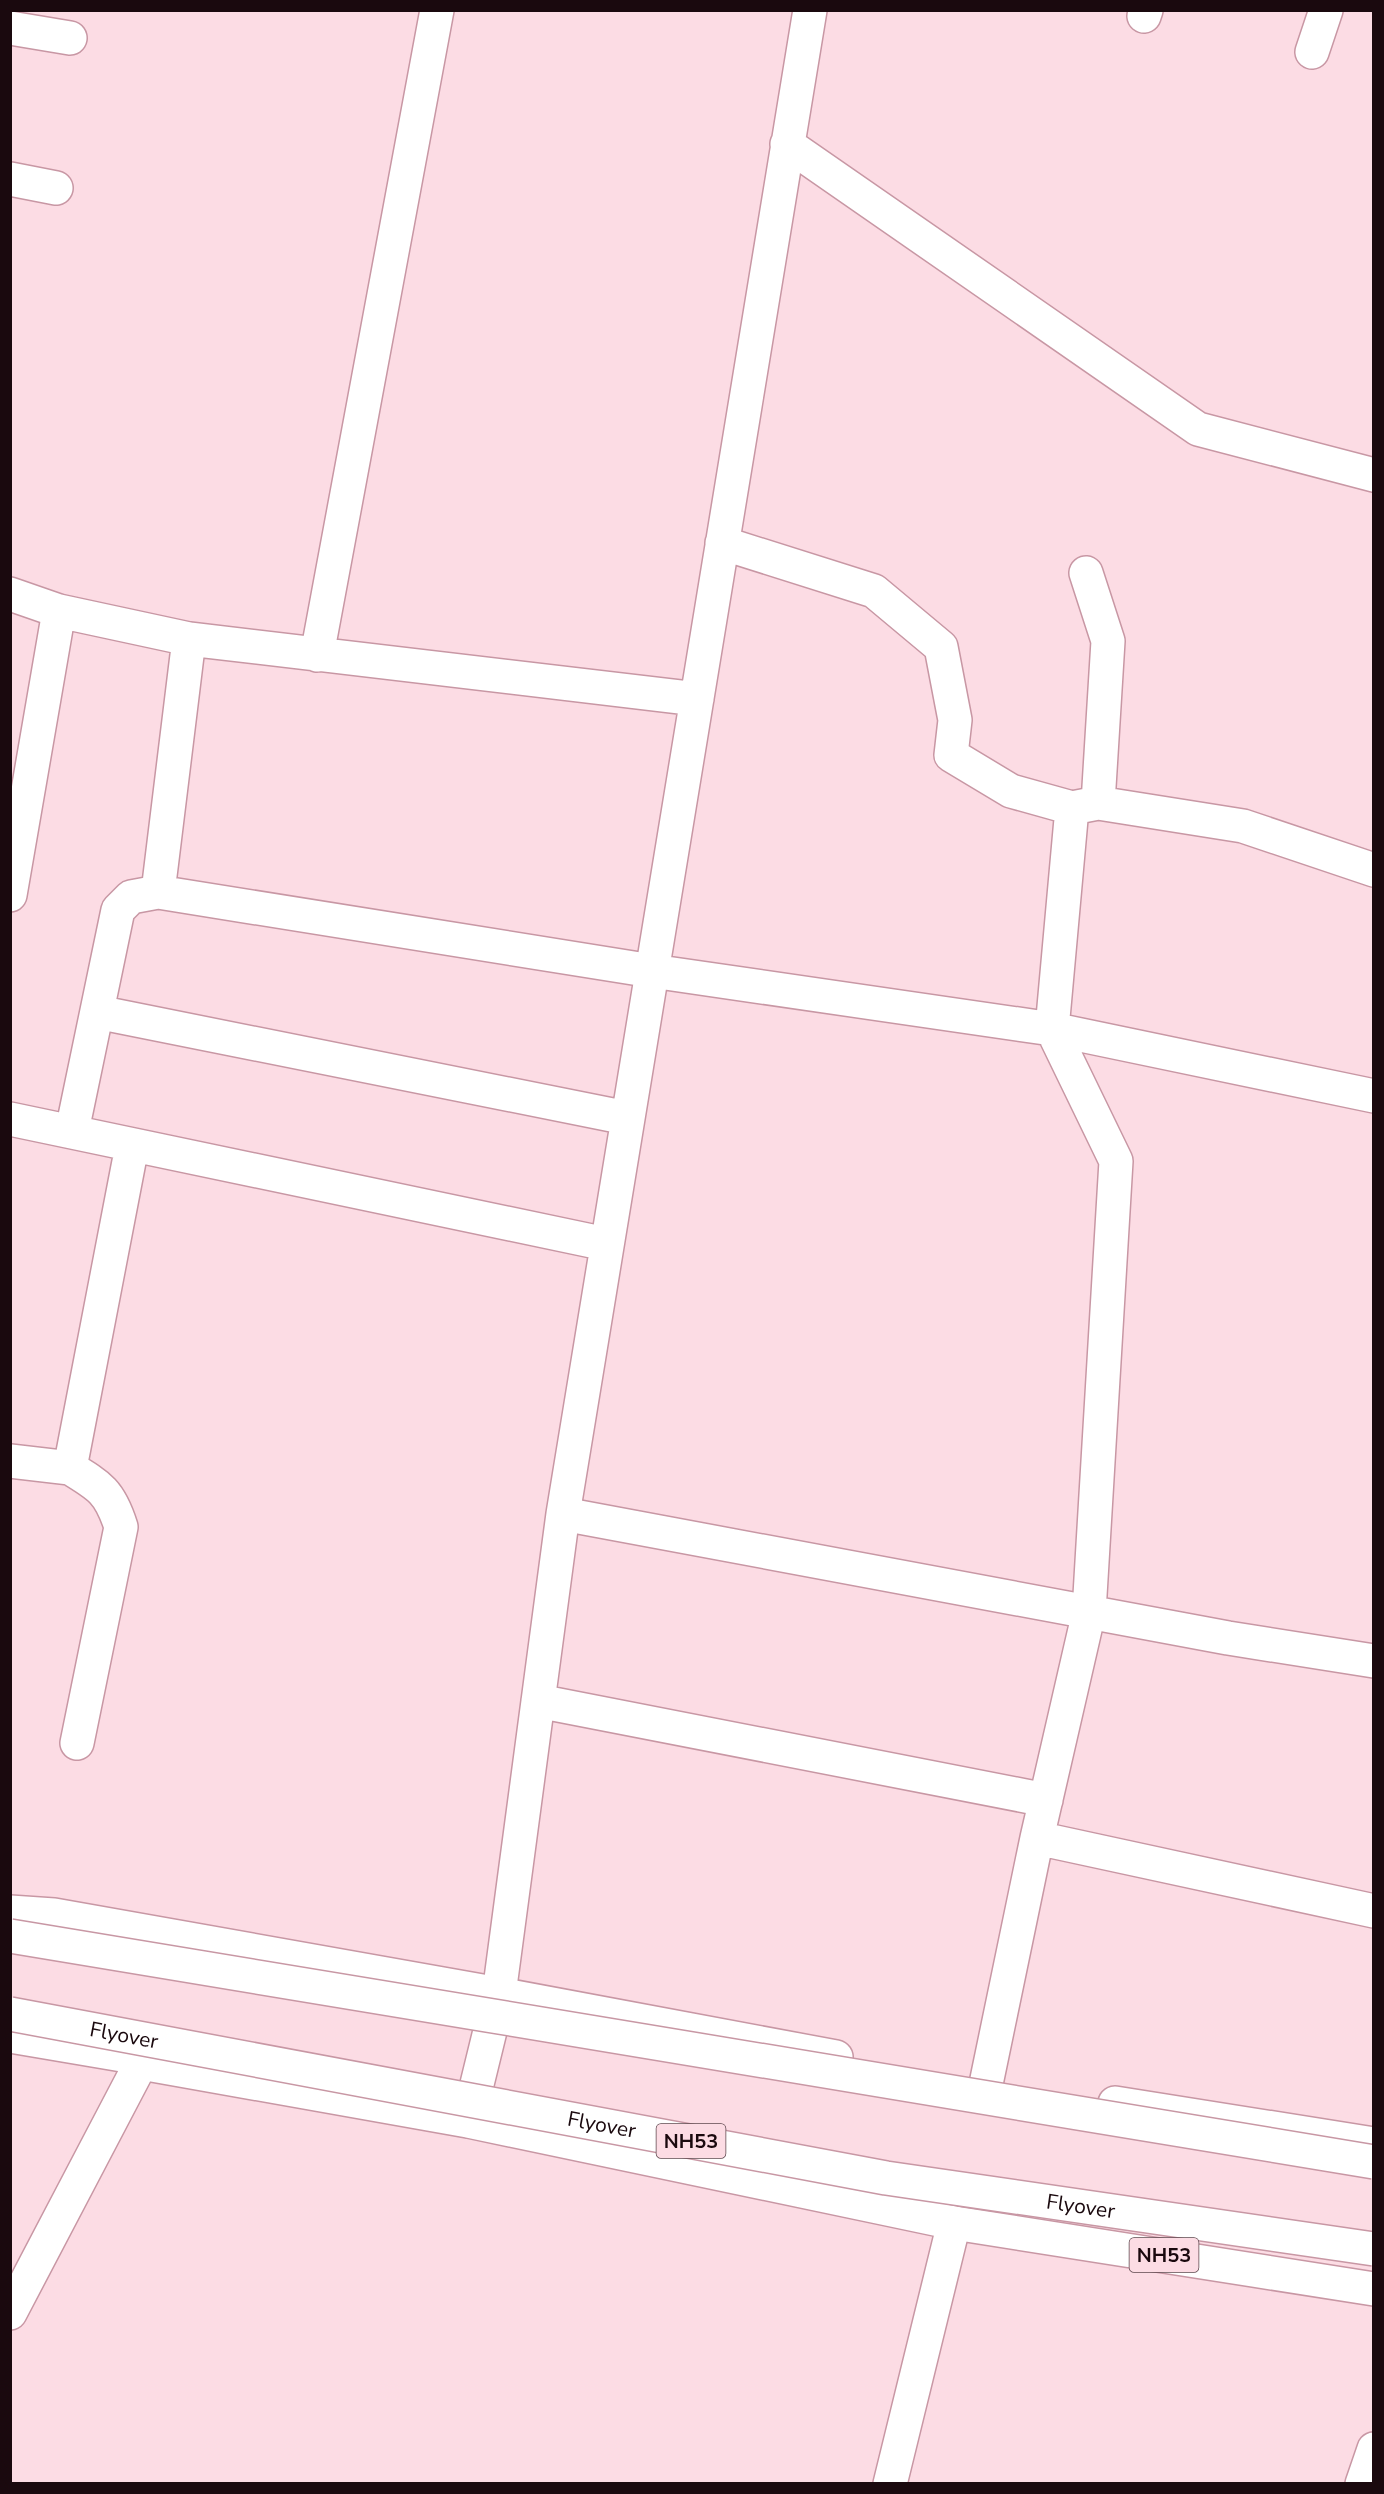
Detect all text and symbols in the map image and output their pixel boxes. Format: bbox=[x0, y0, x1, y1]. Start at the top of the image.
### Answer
street label: Flyover bbox=[88, 2015, 161, 2056]
street label: Flyover bbox=[565, 2105, 639, 2145]
road number: NH53 bbox=[656, 2124, 726, 2158]
street label: Flyover bbox=[1045, 2188, 1117, 2225]
road number: NH53 bbox=[1130, 2238, 1198, 2272]

